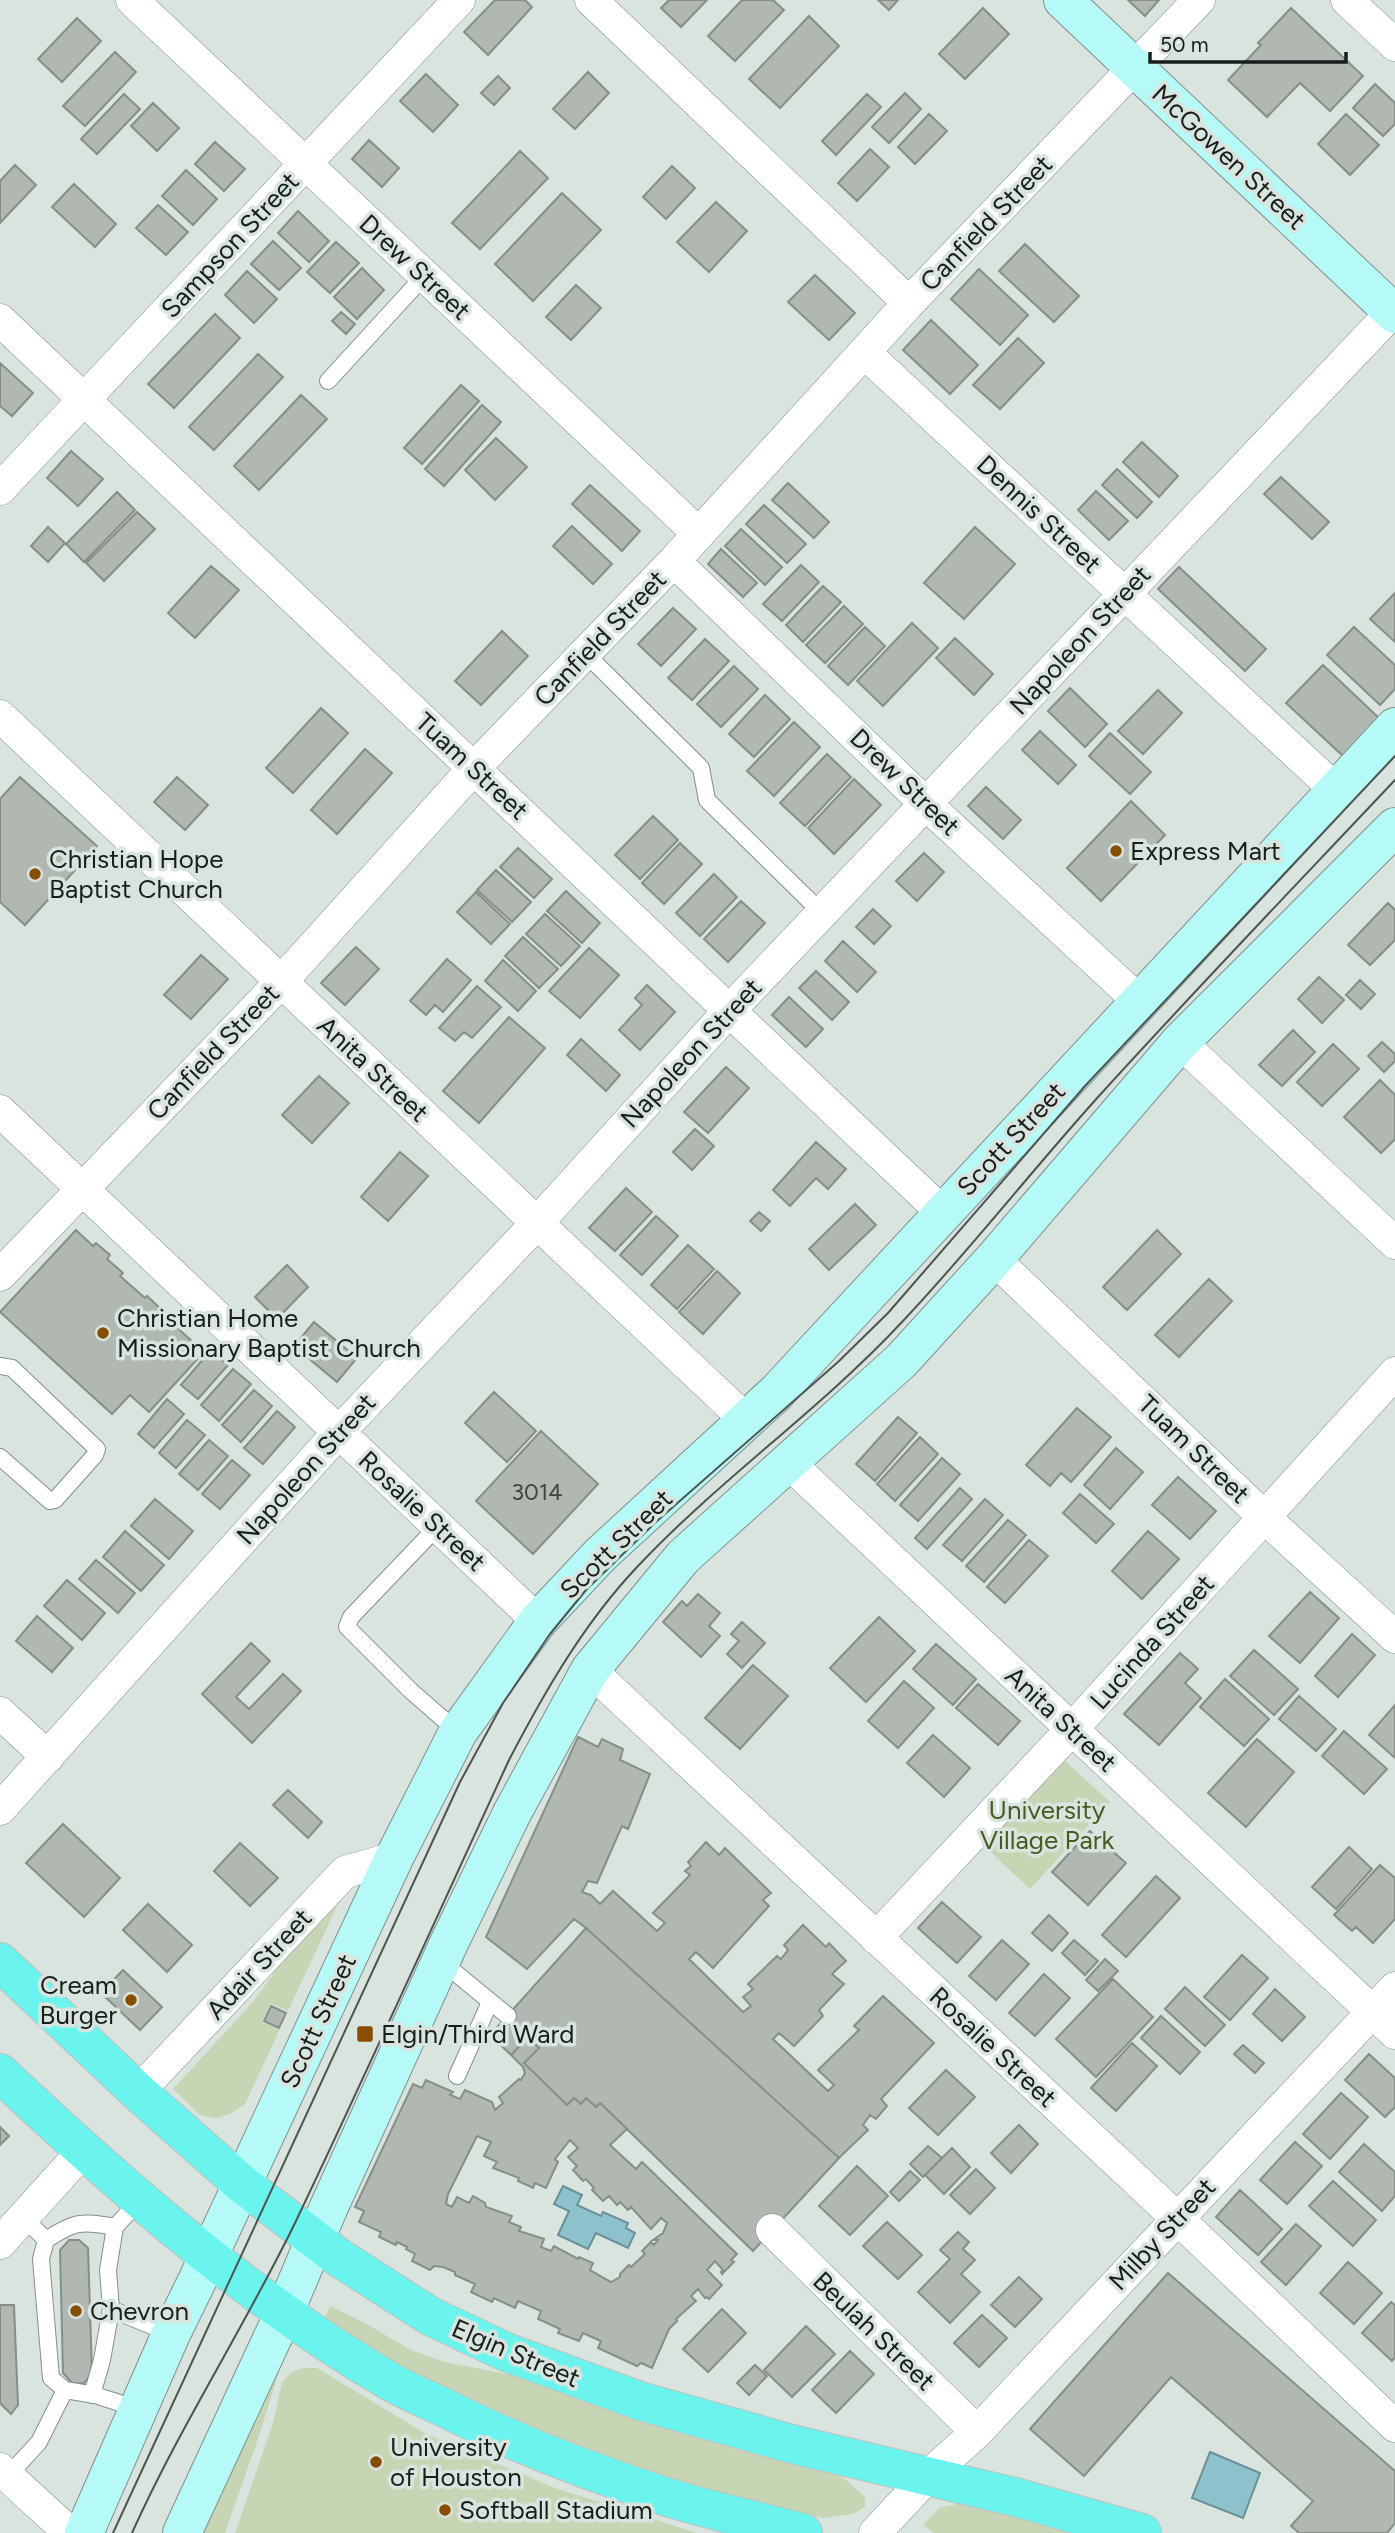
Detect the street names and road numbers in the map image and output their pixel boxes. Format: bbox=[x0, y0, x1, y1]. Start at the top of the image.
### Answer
street label: McGowen Street bbox=[1145, 78, 1313, 237]
street label: Canfield Street bbox=[913, 148, 1059, 298]
street label: Sampson Street bbox=[154, 165, 306, 325]
street label: Drew Street bbox=[353, 208, 477, 327]
street label: Dennis Street bbox=[970, 448, 1108, 580]
street label: Napoleon Street bbox=[1003, 559, 1157, 721]
street label: Canfield Street bbox=[527, 563, 673, 713]
street label: Tuam Street bbox=[409, 706, 535, 826]
street label: Drew Street bbox=[843, 722, 967, 842]
street label: Napoleon Street bbox=[614, 972, 768, 1134]
street label: Canfield Street bbox=[140, 977, 286, 1127]
street label: Anita Street bbox=[311, 1009, 435, 1129]
street label: Scott Street bbox=[950, 1075, 1072, 1203]
street label: Napoleon Street bbox=[230, 1387, 382, 1551]
street label: Tuam Street bbox=[1132, 1388, 1256, 1510]
street label: Rosalie Street bbox=[352, 1444, 492, 1578]
street label: Scott Street bbox=[553, 1482, 679, 1606]
street label: Lucinda Street bbox=[1083, 1568, 1221, 1716]
street label: Anita Street bbox=[999, 1659, 1123, 1779]
street label: Adair Street bbox=[200, 1902, 319, 2026]
street label: Scott Street bbox=[273, 1949, 363, 2093]
street label: Rosalie Street bbox=[923, 1980, 1063, 2114]
street label: Milby Street bbox=[1102, 2171, 1222, 2297]
street label: Beulah Street bbox=[806, 2265, 942, 2397]
street label: Elgin Street bbox=[447, 2312, 585, 2394]

